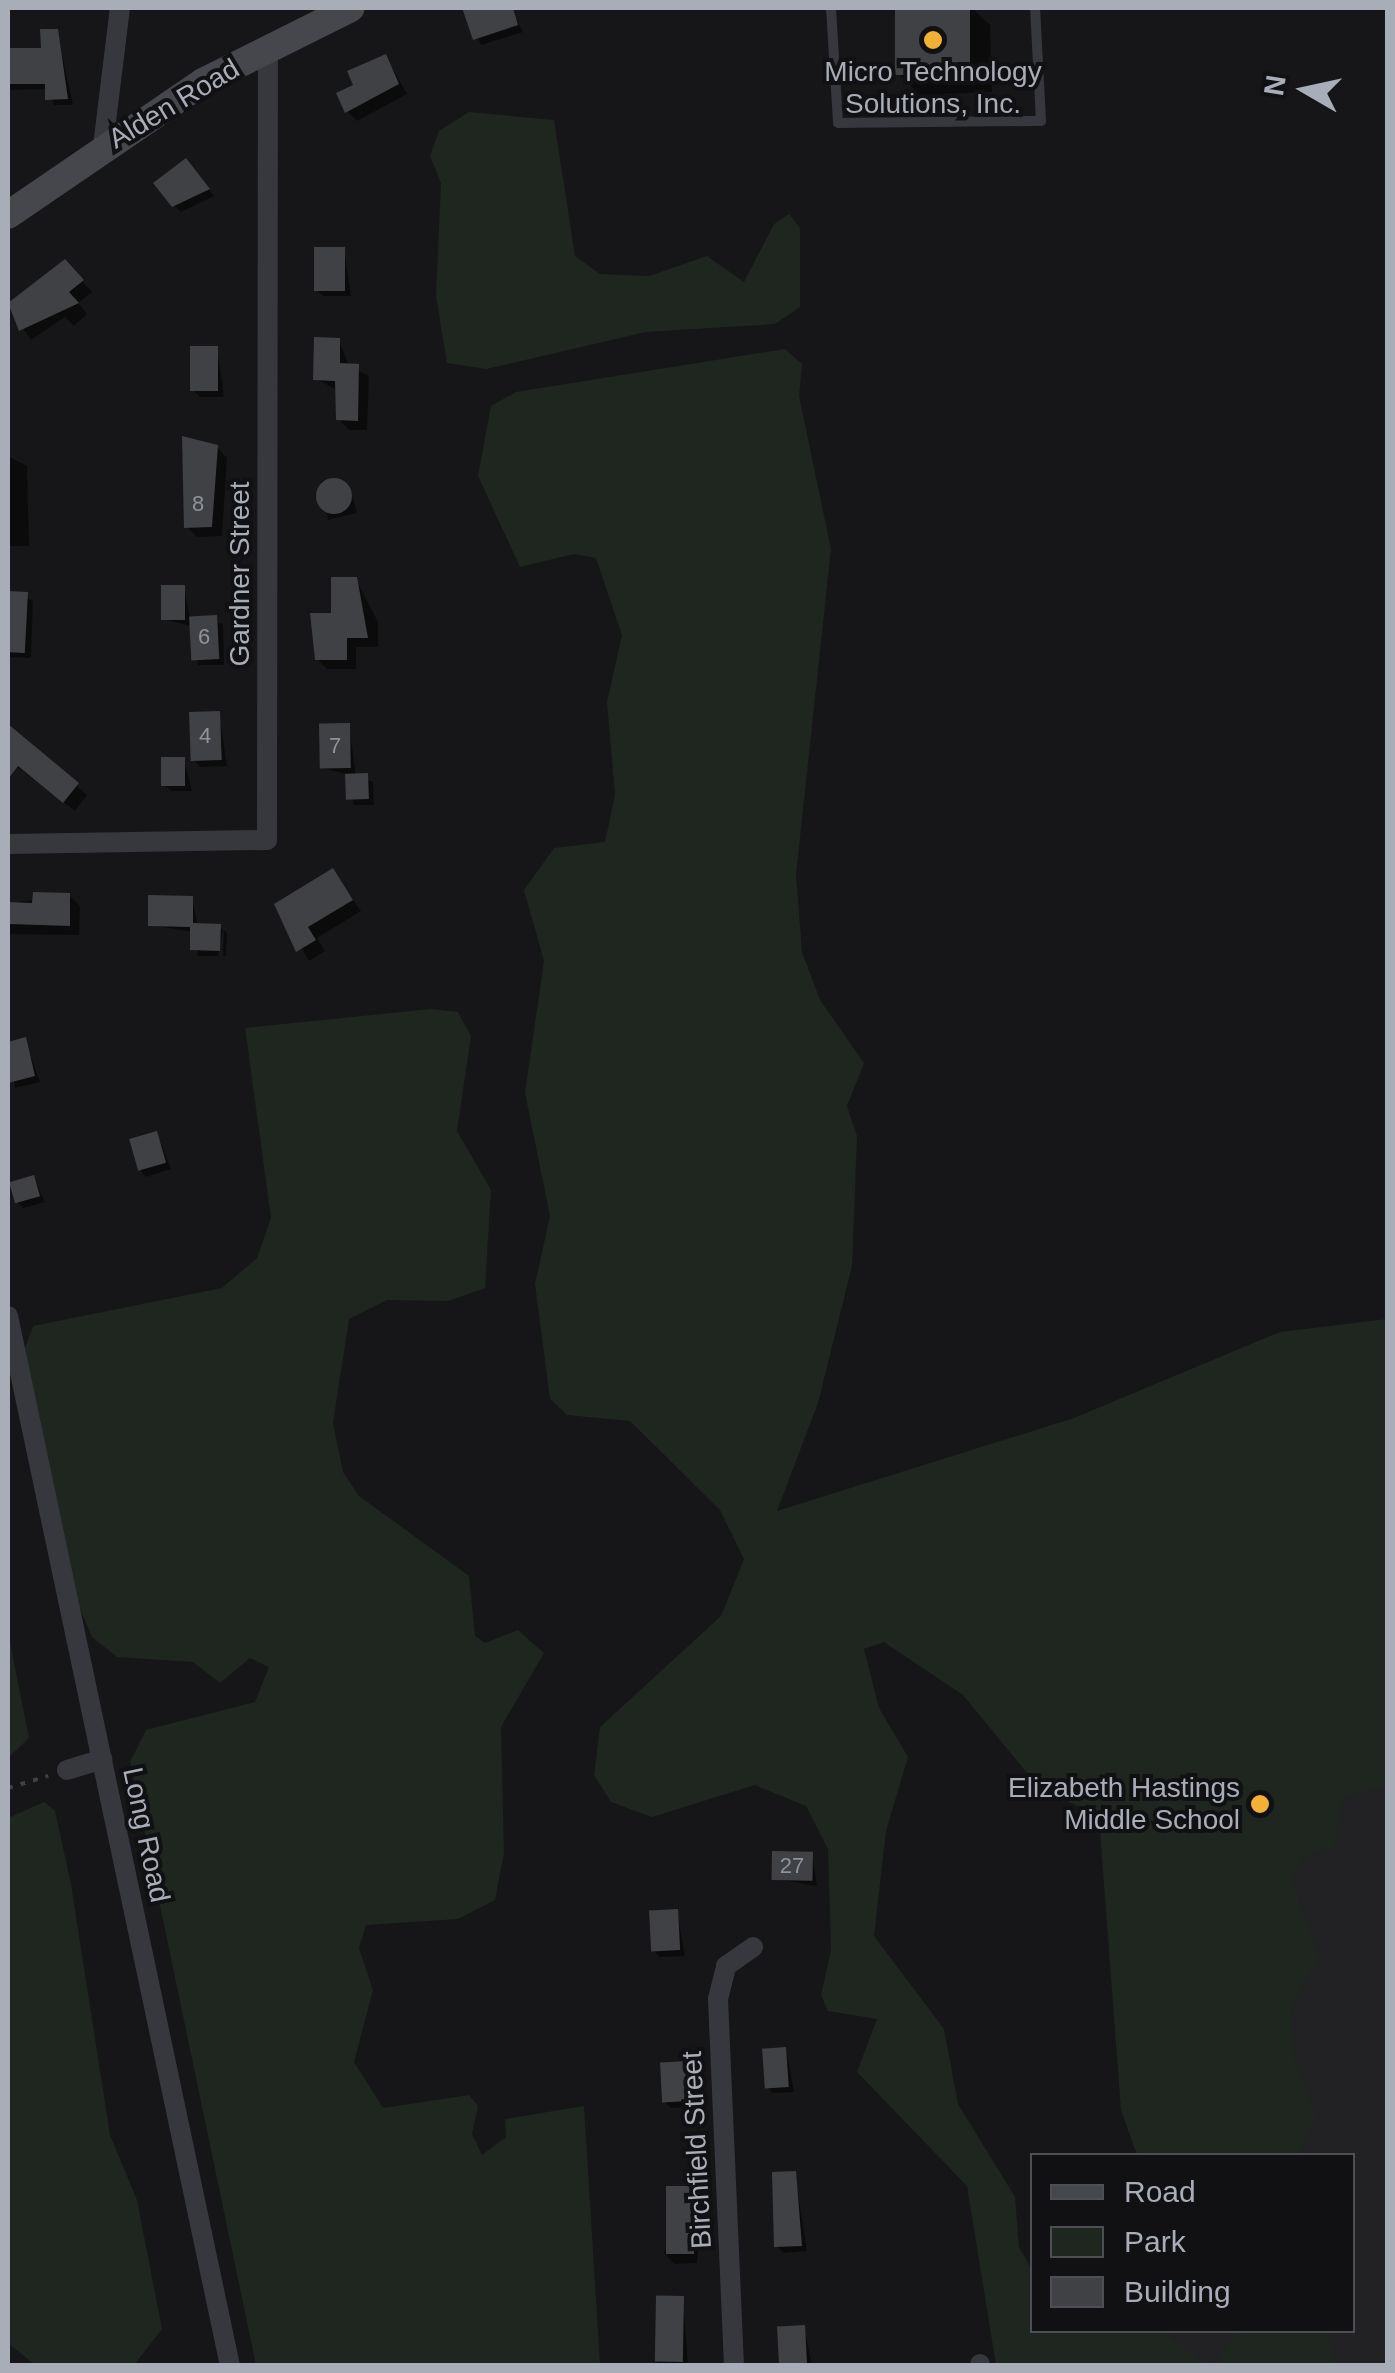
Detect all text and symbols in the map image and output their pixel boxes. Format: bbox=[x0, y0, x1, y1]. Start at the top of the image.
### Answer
marker: Micro Technology Solutions, Inc. bbox=[922, 29, 944, 51]
north arrow bbox=[1255, 40, 1355, 140]
street label: Alden Road bbox=[103, 52, 245, 156]
place label: Micro Technology Solutions, Inc. bbox=[824, 55, 1042, 121]
text: N bbox=[1258, 73, 1292, 98]
street label: Gardner Street bbox=[223, 481, 257, 667]
house number: 8 bbox=[192, 491, 204, 517]
house number: 6 bbox=[198, 624, 210, 650]
house number: 4 bbox=[199, 723, 211, 749]
house number: 7 bbox=[329, 733, 341, 759]
street label: Long Road bbox=[115, 1765, 177, 1905]
place label: Elizabeth Hastings Middle School bbox=[1008, 1771, 1240, 1837]
marker: Elizabeth Hastings Middle School bbox=[1249, 1793, 1271, 1815]
house number: 27 bbox=[780, 1853, 804, 1879]
street label: Birchfield Street bbox=[675, 2050, 719, 2250]
legend bbox=[1030, 2153, 1355, 2333]
text: Road bbox=[1124, 2175, 1196, 2208]
text: Park bbox=[1124, 2225, 1186, 2258]
text: Building bbox=[1124, 2275, 1231, 2308]

